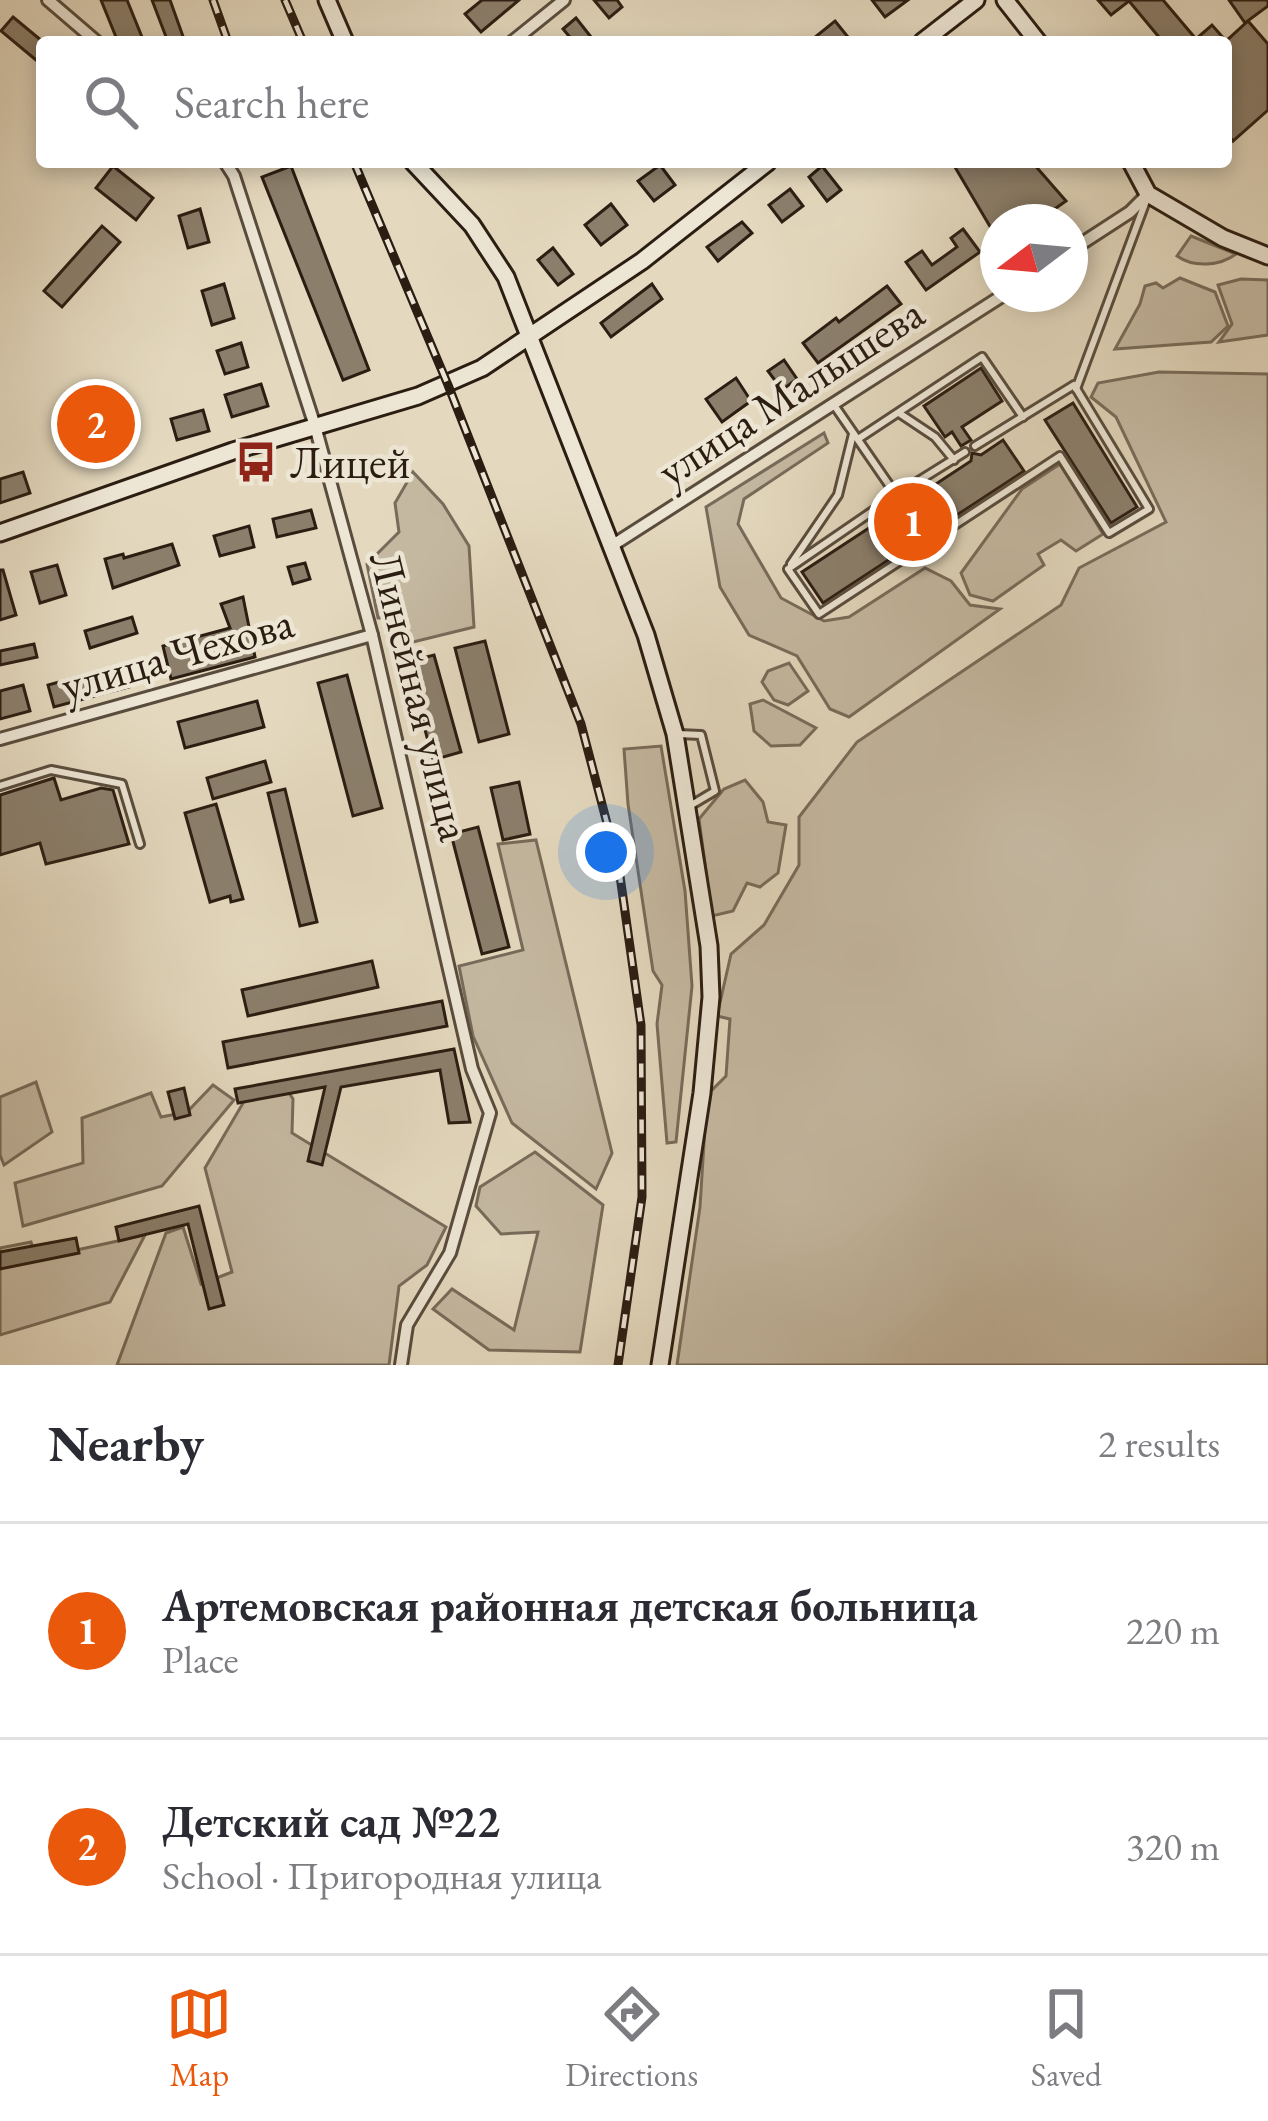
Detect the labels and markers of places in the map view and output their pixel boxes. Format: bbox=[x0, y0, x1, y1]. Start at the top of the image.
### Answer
pin: 2 bbox=[57, 379, 135, 469]
place label: Лицей bbox=[290, 433, 410, 491]
bus stop icon: Лицей bbox=[233, 439, 279, 485]
pin: 1 bbox=[874, 477, 952, 567]

